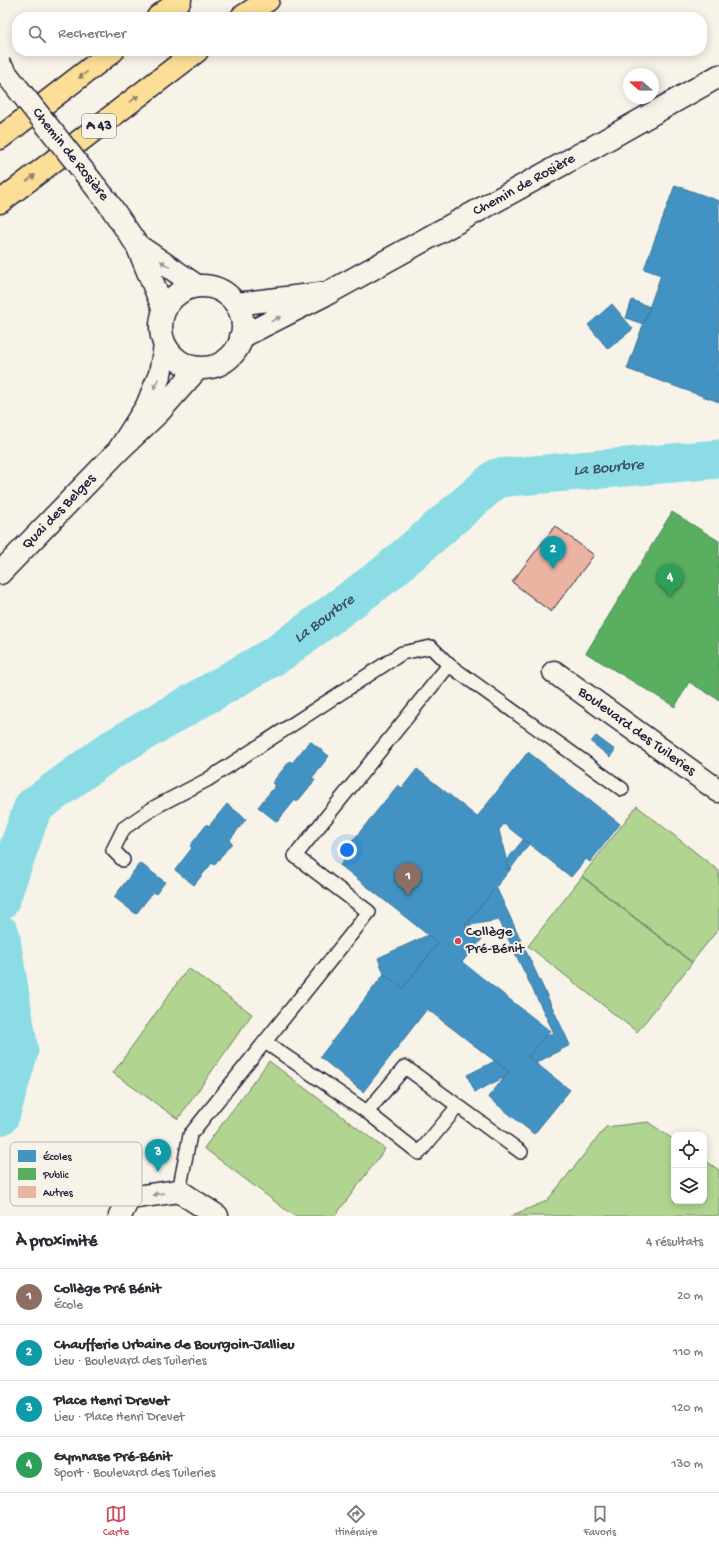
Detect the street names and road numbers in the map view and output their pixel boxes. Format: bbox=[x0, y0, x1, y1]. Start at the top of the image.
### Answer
street label: Chemin de Rosière bbox=[28, 104, 113, 205]
road number: A 43 bbox=[82, 114, 116, 138]
street label: Chemin de Rosière bbox=[470, 150, 579, 220]
street label: Quai des Belges bbox=[18, 470, 100, 554]
street label: Boulevard des Tuileries bbox=[574, 683, 699, 780]

